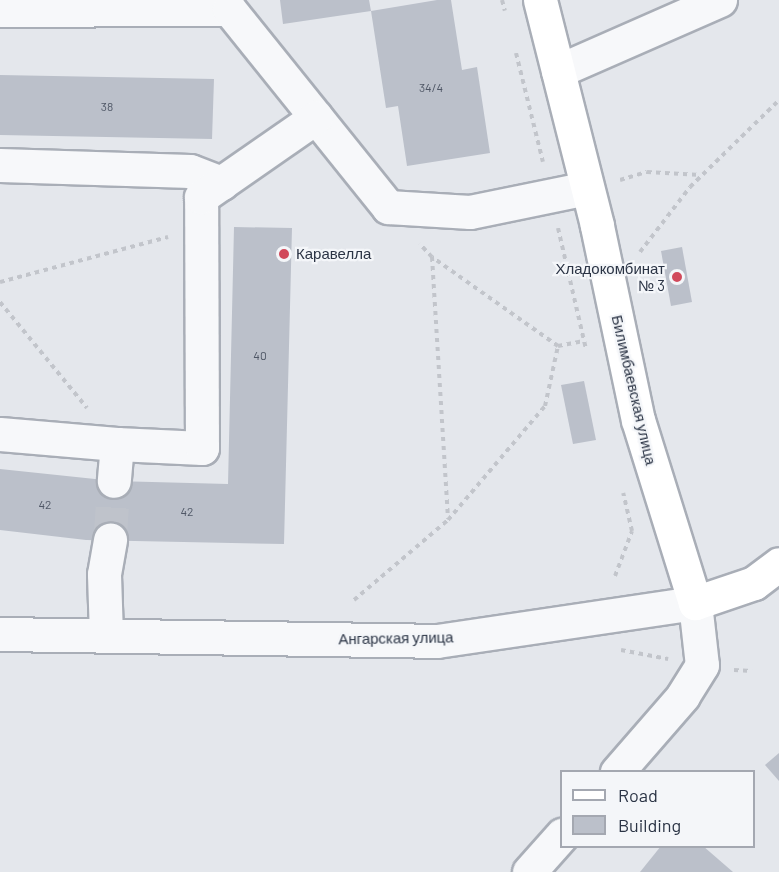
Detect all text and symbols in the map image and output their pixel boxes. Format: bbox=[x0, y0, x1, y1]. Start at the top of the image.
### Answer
house number: 34/4 bbox=[419, 81, 443, 95]
house number: 38 bbox=[101, 100, 113, 114]
place label: Каравелла bbox=[296, 245, 371, 263]
marker: Каравелла bbox=[277, 247, 291, 261]
place label: Хладокомбинат № 3 bbox=[555, 259, 665, 294]
marker: Хладокомбинат № 3 bbox=[670, 270, 684, 284]
street label: Билимбаевская улица bbox=[608, 313, 660, 467]
house number: 40 bbox=[253, 349, 267, 363]
house number: 42 bbox=[38, 498, 52, 512]
house number: 42 bbox=[180, 505, 194, 519]
street label: Ангарская улица bbox=[338, 628, 454, 648]
legend bbox=[560, 770, 755, 848]
text: Road bbox=[618, 784, 658, 806]
text: Building bbox=[618, 814, 681, 836]

